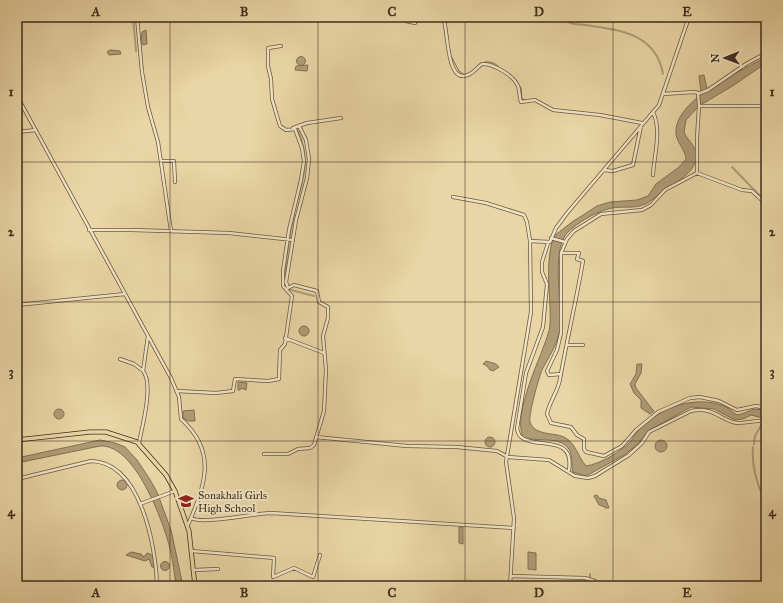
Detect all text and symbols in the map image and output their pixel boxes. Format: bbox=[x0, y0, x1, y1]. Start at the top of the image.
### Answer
text: A bbox=[91, 4, 101, 20]
text: B bbox=[240, 4, 249, 20]
text: C bbox=[388, 4, 397, 20]
text: D bbox=[534, 4, 544, 20]
text: E bbox=[682, 4, 692, 20]
north arrow bbox=[705, 38, 745, 78]
text: N bbox=[709, 53, 722, 63]
text: 1 bbox=[8, 84, 14, 100]
text: 1 bbox=[769, 84, 775, 100]
text: 2 bbox=[8, 224, 15, 240]
text: 2 bbox=[769, 224, 776, 240]
text: 3 bbox=[8, 364, 14, 380]
text: 3 bbox=[769, 364, 775, 380]
place label: Sonakhali Girls High School bbox=[198, 489, 267, 515]
school or university icon: Sonakhali Girls High School bbox=[177, 492, 195, 510]
text: 4 bbox=[7, 504, 15, 520]
text: 4 bbox=[768, 504, 776, 520]
text: A bbox=[91, 585, 101, 601]
text: B bbox=[240, 585, 249, 601]
text: C bbox=[388, 585, 397, 601]
text: D bbox=[534, 585, 544, 601]
text: E bbox=[682, 585, 692, 601]

